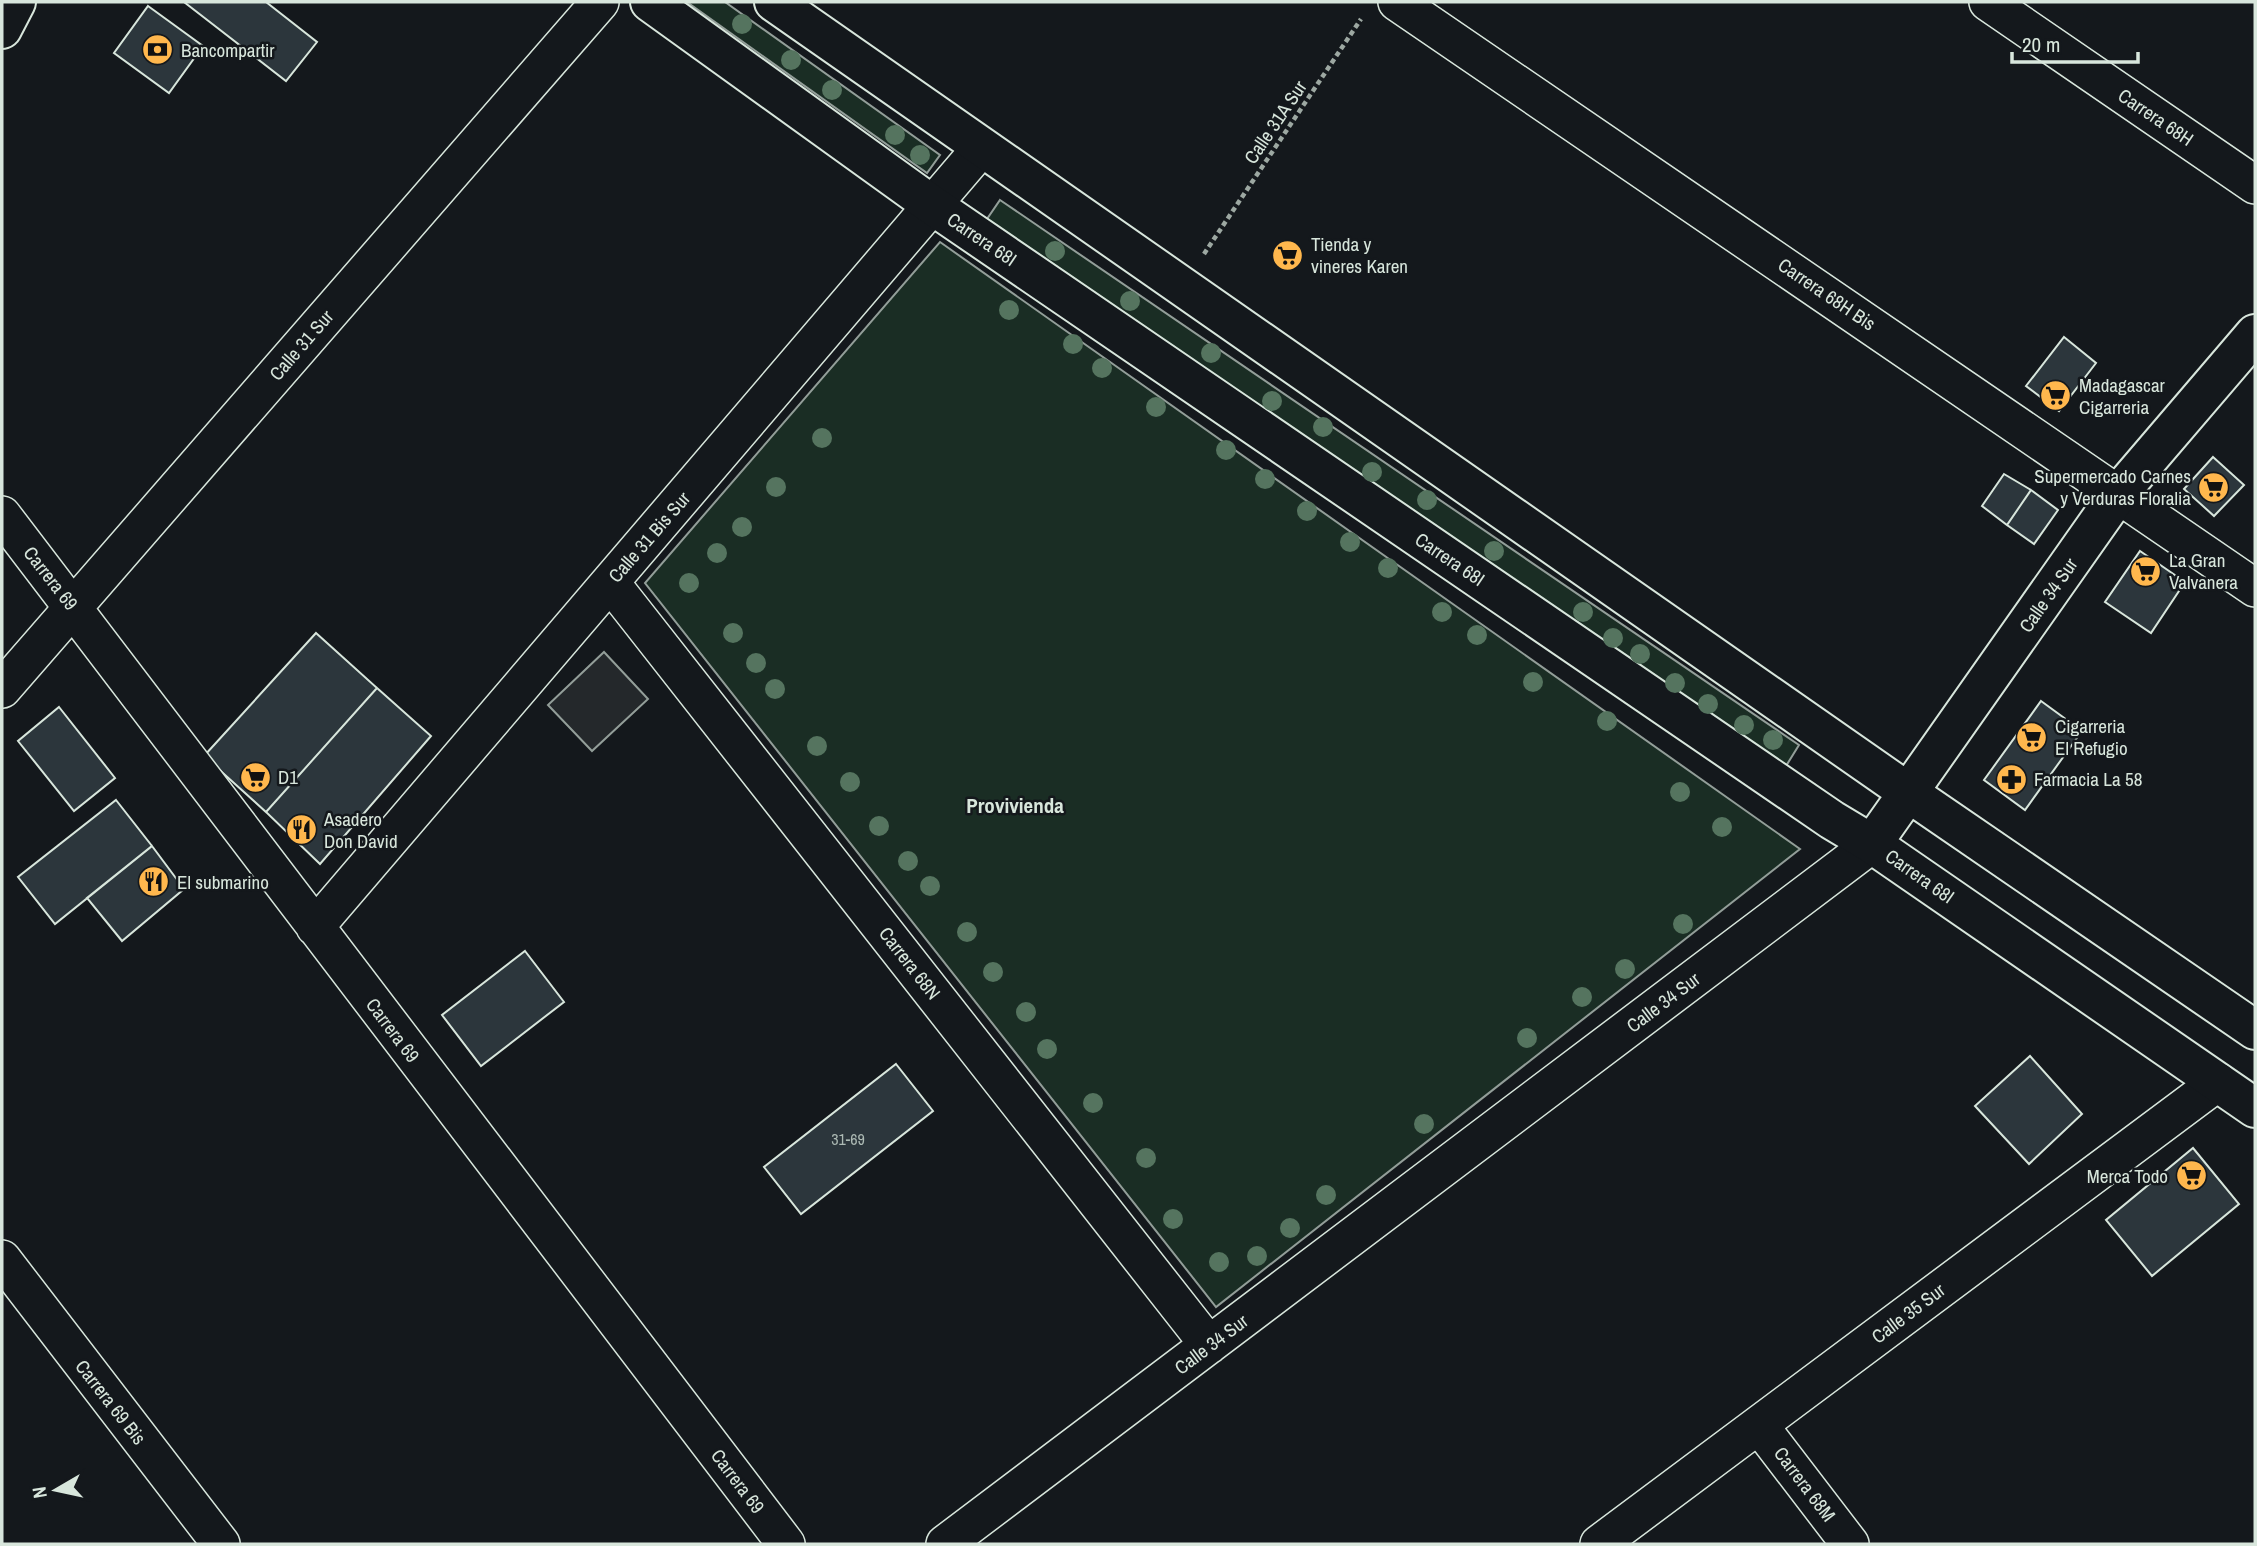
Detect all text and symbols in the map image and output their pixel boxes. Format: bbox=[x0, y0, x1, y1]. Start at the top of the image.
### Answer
scale bar bbox=[2012, 21, 2138, 65]
text: 20 m bbox=[2022, 30, 2060, 59]
bank icon: Bancompartir bbox=[141, 33, 175, 67]
place label: Bancompartir bbox=[181, 37, 275, 63]
street label: Calle 31A Sur bbox=[1238, 75, 1313, 169]
street label: Carrera 68H bbox=[2113, 82, 2199, 152]
street label: Carrera 68I bbox=[942, 206, 1022, 272]
place label: Tienda y vineres Karen bbox=[1311, 231, 1408, 279]
supermarket icon: Tienda y vineres Karen bbox=[1271, 238, 1305, 272]
street label: Carrera 68H Bis bbox=[1773, 252, 1881, 336]
street label: Calle 31 Sur bbox=[263, 304, 339, 386]
place label: Madagascar Cigarreria bbox=[2079, 372, 2166, 420]
supermarket icon: Madagascar Cigarreria bbox=[2039, 379, 2073, 413]
place label: Supermercado Carnes y Verduras Floralia bbox=[2034, 463, 2191, 511]
supermarket icon: Supermercado Carnes y Verduras Floralia bbox=[2197, 470, 2231, 504]
street label: Calle 31 Bis Sur bbox=[602, 485, 696, 588]
street label: Carrera 68I bbox=[1410, 526, 1490, 592]
street label: Carrera 69 bbox=[18, 541, 84, 615]
place label: La Gran Valvanera bbox=[2169, 547, 2238, 595]
street label: Calle 34 Sur bbox=[2013, 552, 2084, 638]
supermarket icon: La Gran Valvanera bbox=[2129, 554, 2163, 588]
place label: Cigarreria El Refugio bbox=[2055, 713, 2128, 761]
supermarket icon: Cigarreria El Refugio bbox=[2015, 720, 2049, 754]
supermarket icon: D1 bbox=[238, 760, 272, 794]
pharmacy icon: Farmacia La 58 bbox=[1994, 762, 2028, 796]
place label: D1 bbox=[278, 764, 298, 790]
place label: Farmacia La 58 bbox=[2034, 766, 2142, 792]
district label: Provivienda bbox=[966, 791, 1064, 820]
place label: Asadero Don David bbox=[323, 806, 398, 854]
restaurant icon: Asadero Don David bbox=[284, 813, 318, 847]
street label: Carrera 68I bbox=[1880, 843, 1960, 909]
restaurant icon: El submarino bbox=[137, 865, 171, 899]
place label: El submarino bbox=[177, 869, 269, 895]
street label: Carrera 68N bbox=[873, 921, 947, 1005]
street label: Calle 34 Sur bbox=[1621, 965, 1706, 1038]
street label: Carrera 69 bbox=[360, 992, 426, 1068]
house number: 31-69 bbox=[831, 1128, 865, 1150]
supermarket icon: Merca Todo bbox=[2174, 1159, 2208, 1193]
place label: Merca Todo bbox=[2087, 1163, 2168, 1189]
street label: Calle 35 Sur bbox=[1866, 1276, 1951, 1349]
street label: Calle 34 Sur bbox=[1169, 1307, 1254, 1380]
street label: Carrera 69 Bis bbox=[70, 1354, 153, 1450]
street label: Carrera 68M bbox=[1768, 1441, 1842, 1527]
street label: Carrera 69 bbox=[705, 1443, 771, 1519]
north arrow bbox=[21, 1455, 91, 1525]
text: N bbox=[25, 1485, 53, 1500]

